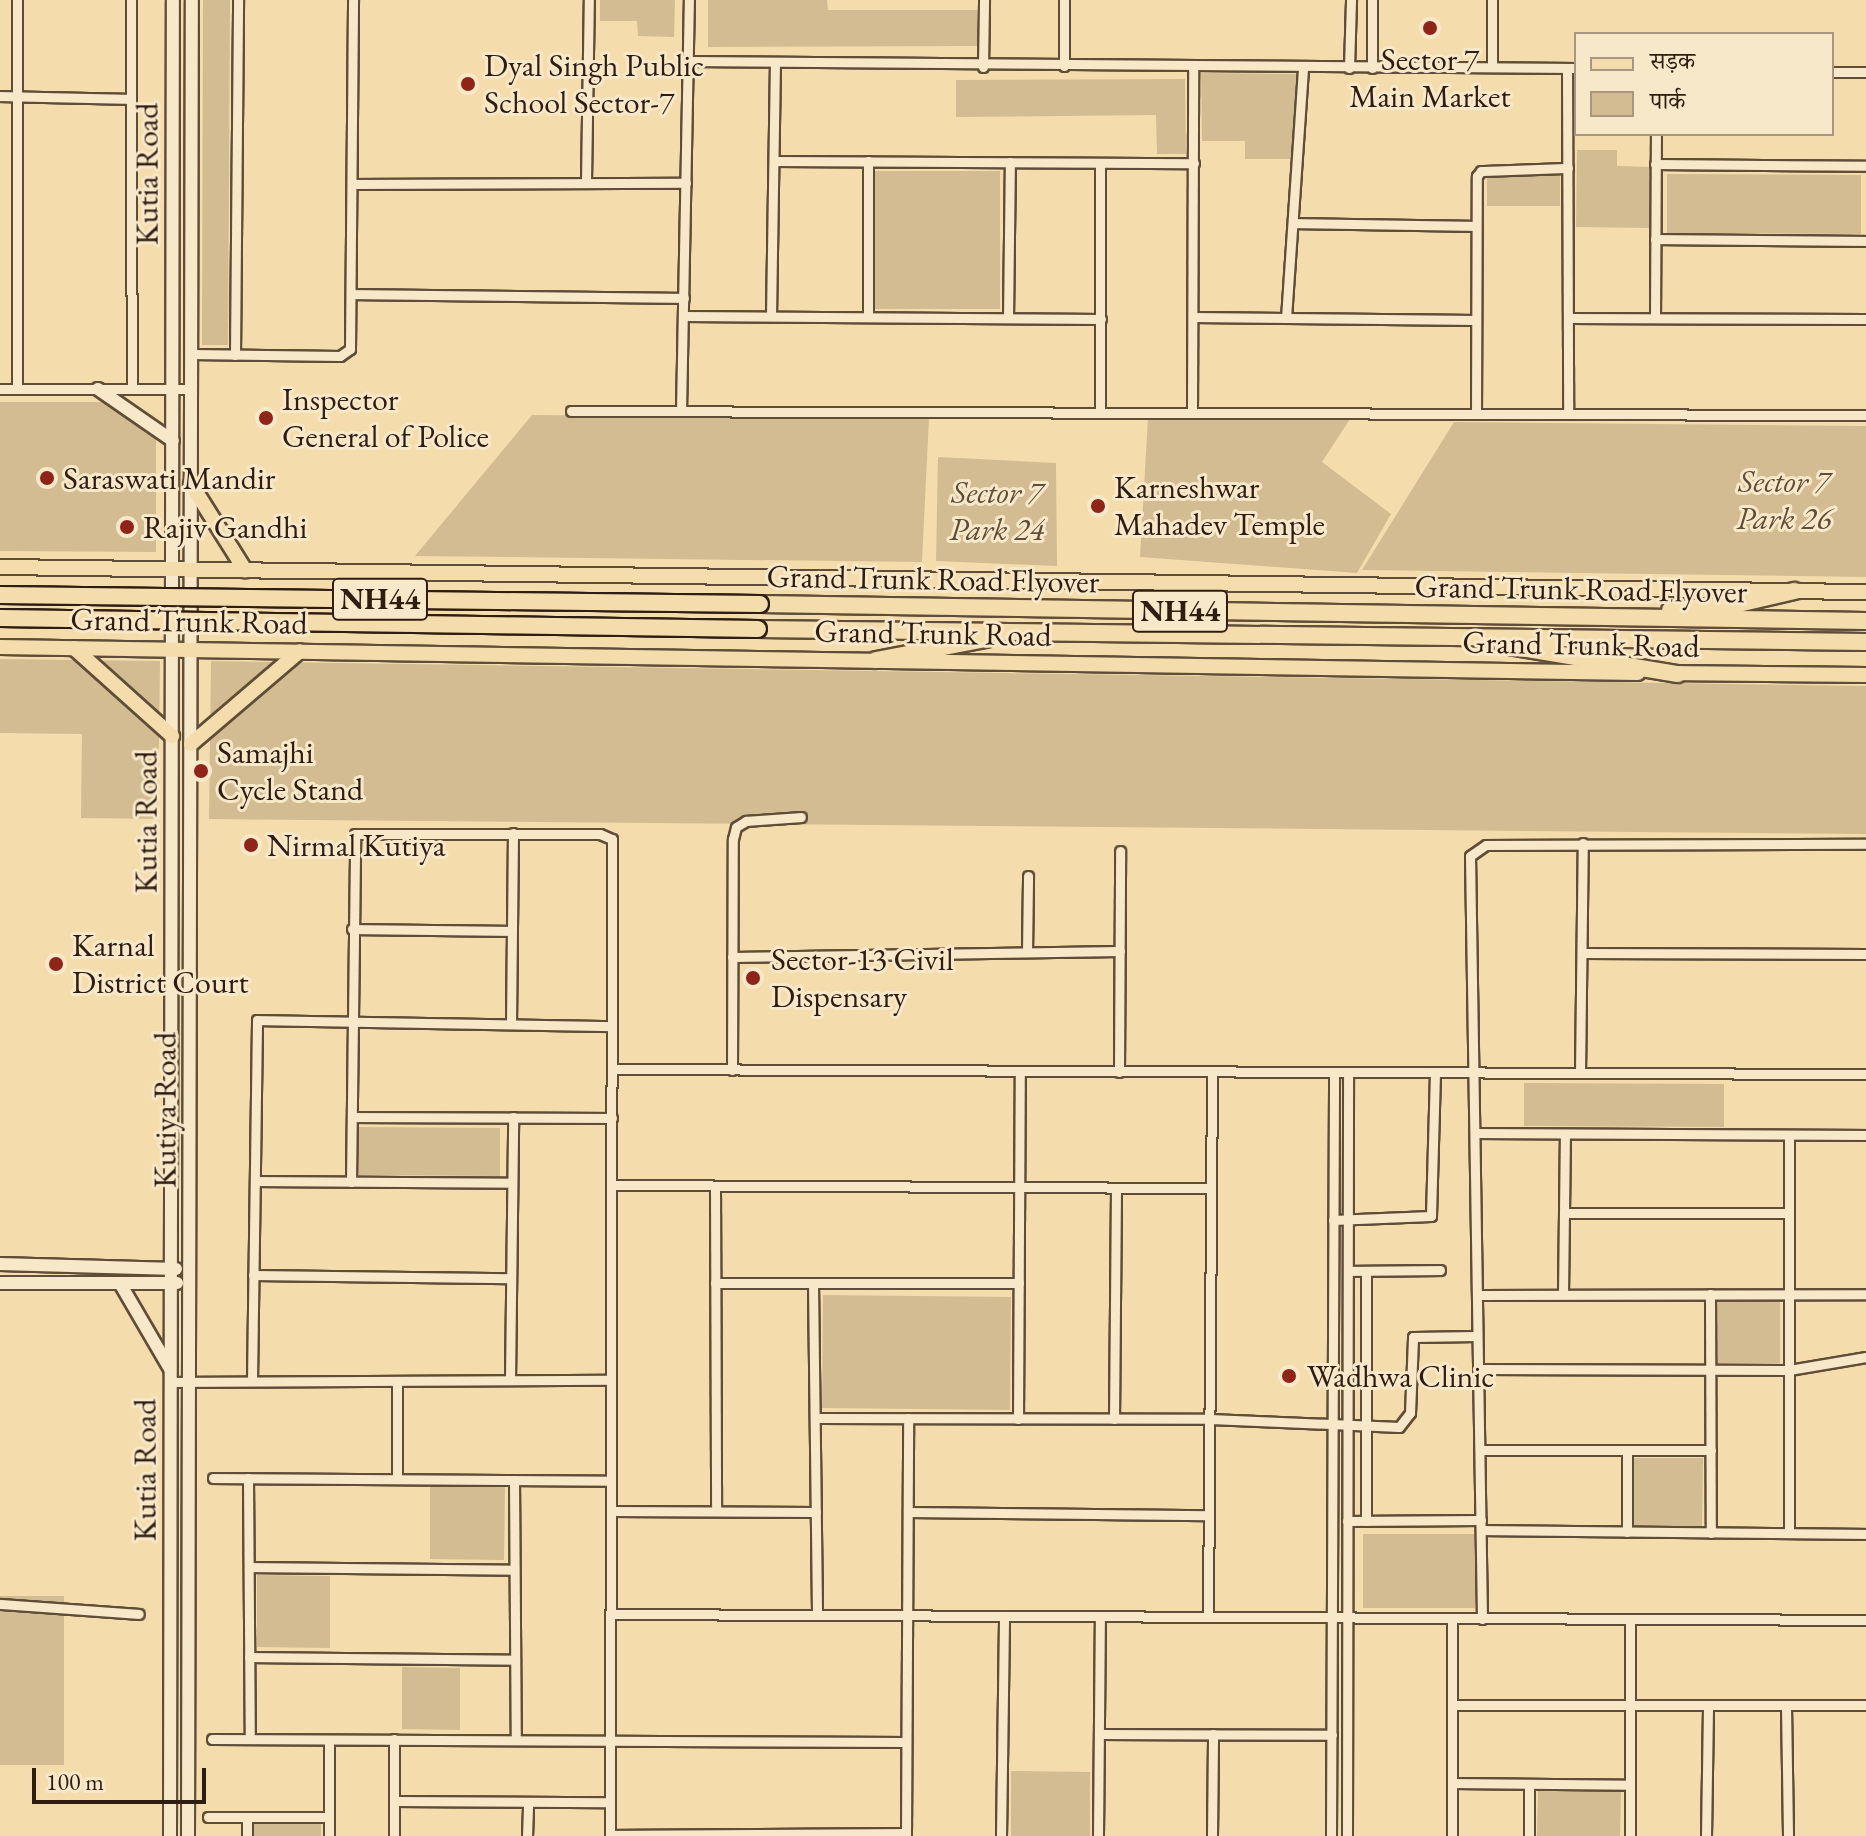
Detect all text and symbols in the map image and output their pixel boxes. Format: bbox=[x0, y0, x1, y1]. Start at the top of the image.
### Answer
marker: Sector 7 Main Market bbox=[1421, 19, 1439, 37]
legend bbox=[1574, 32, 1834, 136]
place label: Sector 7 Main Market bbox=[1349, 41, 1511, 116]
text: सड़क bbox=[1650, 45, 1695, 76]
place label: Dyal Singh Public School Sector-7 bbox=[484, 47, 704, 122]
marker: Dyal Singh Public School Sector-7 bbox=[459, 75, 477, 93]
text: पार्क bbox=[1650, 85, 1685, 116]
street label: Kutia Road bbox=[128, 103, 166, 245]
place label: Inspector General of Police bbox=[282, 381, 489, 456]
marker: Inspector General of Police bbox=[257, 409, 275, 427]
place label: Saraswati Mandir bbox=[63, 459, 276, 497]
park label: Sector 7 Park 26 bbox=[1736, 463, 1832, 538]
marker: Saraswati Mandir bbox=[38, 469, 56, 487]
place label: Karneshwar Mahadev Temple bbox=[1114, 469, 1325, 544]
park label: Sector 7 Park 24 bbox=[949, 474, 1045, 549]
marker: Karneshwar Mahadev Temple bbox=[1089, 497, 1107, 515]
place label: Rajiv Gandhi bbox=[143, 508, 307, 546]
marker: Rajiv Gandhi bbox=[118, 518, 136, 536]
street label: Grand Trunk Road Flyover bbox=[766, 557, 1100, 601]
street label: Grand Trunk Road Flyover bbox=[1414, 567, 1748, 611]
road number: NH44 bbox=[330, 573, 430, 625]
road number: NH44 bbox=[1130, 585, 1230, 637]
street label: Grand Trunk Road bbox=[70, 600, 308, 642]
street label: Grand Trunk Road bbox=[814, 612, 1052, 654]
street label: Grand Trunk Road bbox=[1462, 623, 1700, 665]
place label: Samajhi Cycle Stand bbox=[217, 734, 363, 809]
street label: Kutia Road bbox=[127, 751, 165, 893]
marker: Samajhi Cycle Stand bbox=[192, 762, 210, 780]
place label: Nirmal Kutiya bbox=[267, 826, 445, 864]
marker: Nirmal Kutiya bbox=[242, 836, 260, 854]
place label: Karnal District Court bbox=[72, 927, 249, 1002]
place label: Sector-13 Civil Dispensary bbox=[771, 941, 954, 1016]
marker: Karnal District Court bbox=[47, 955, 65, 973]
marker: Sector-13 Civil Dispensary bbox=[742, 967, 764, 989]
street label: Kutiya Road bbox=[146, 1032, 184, 1188]
place label: Wadhwa Clinic bbox=[1307, 1357, 1494, 1395]
marker: Wadhwa Clinic bbox=[1278, 1365, 1300, 1387]
street label: Kutia Road bbox=[126, 1399, 164, 1541]
scale bar bbox=[36, 1752, 210, 1802]
text: 100 m bbox=[46, 1766, 104, 1797]

